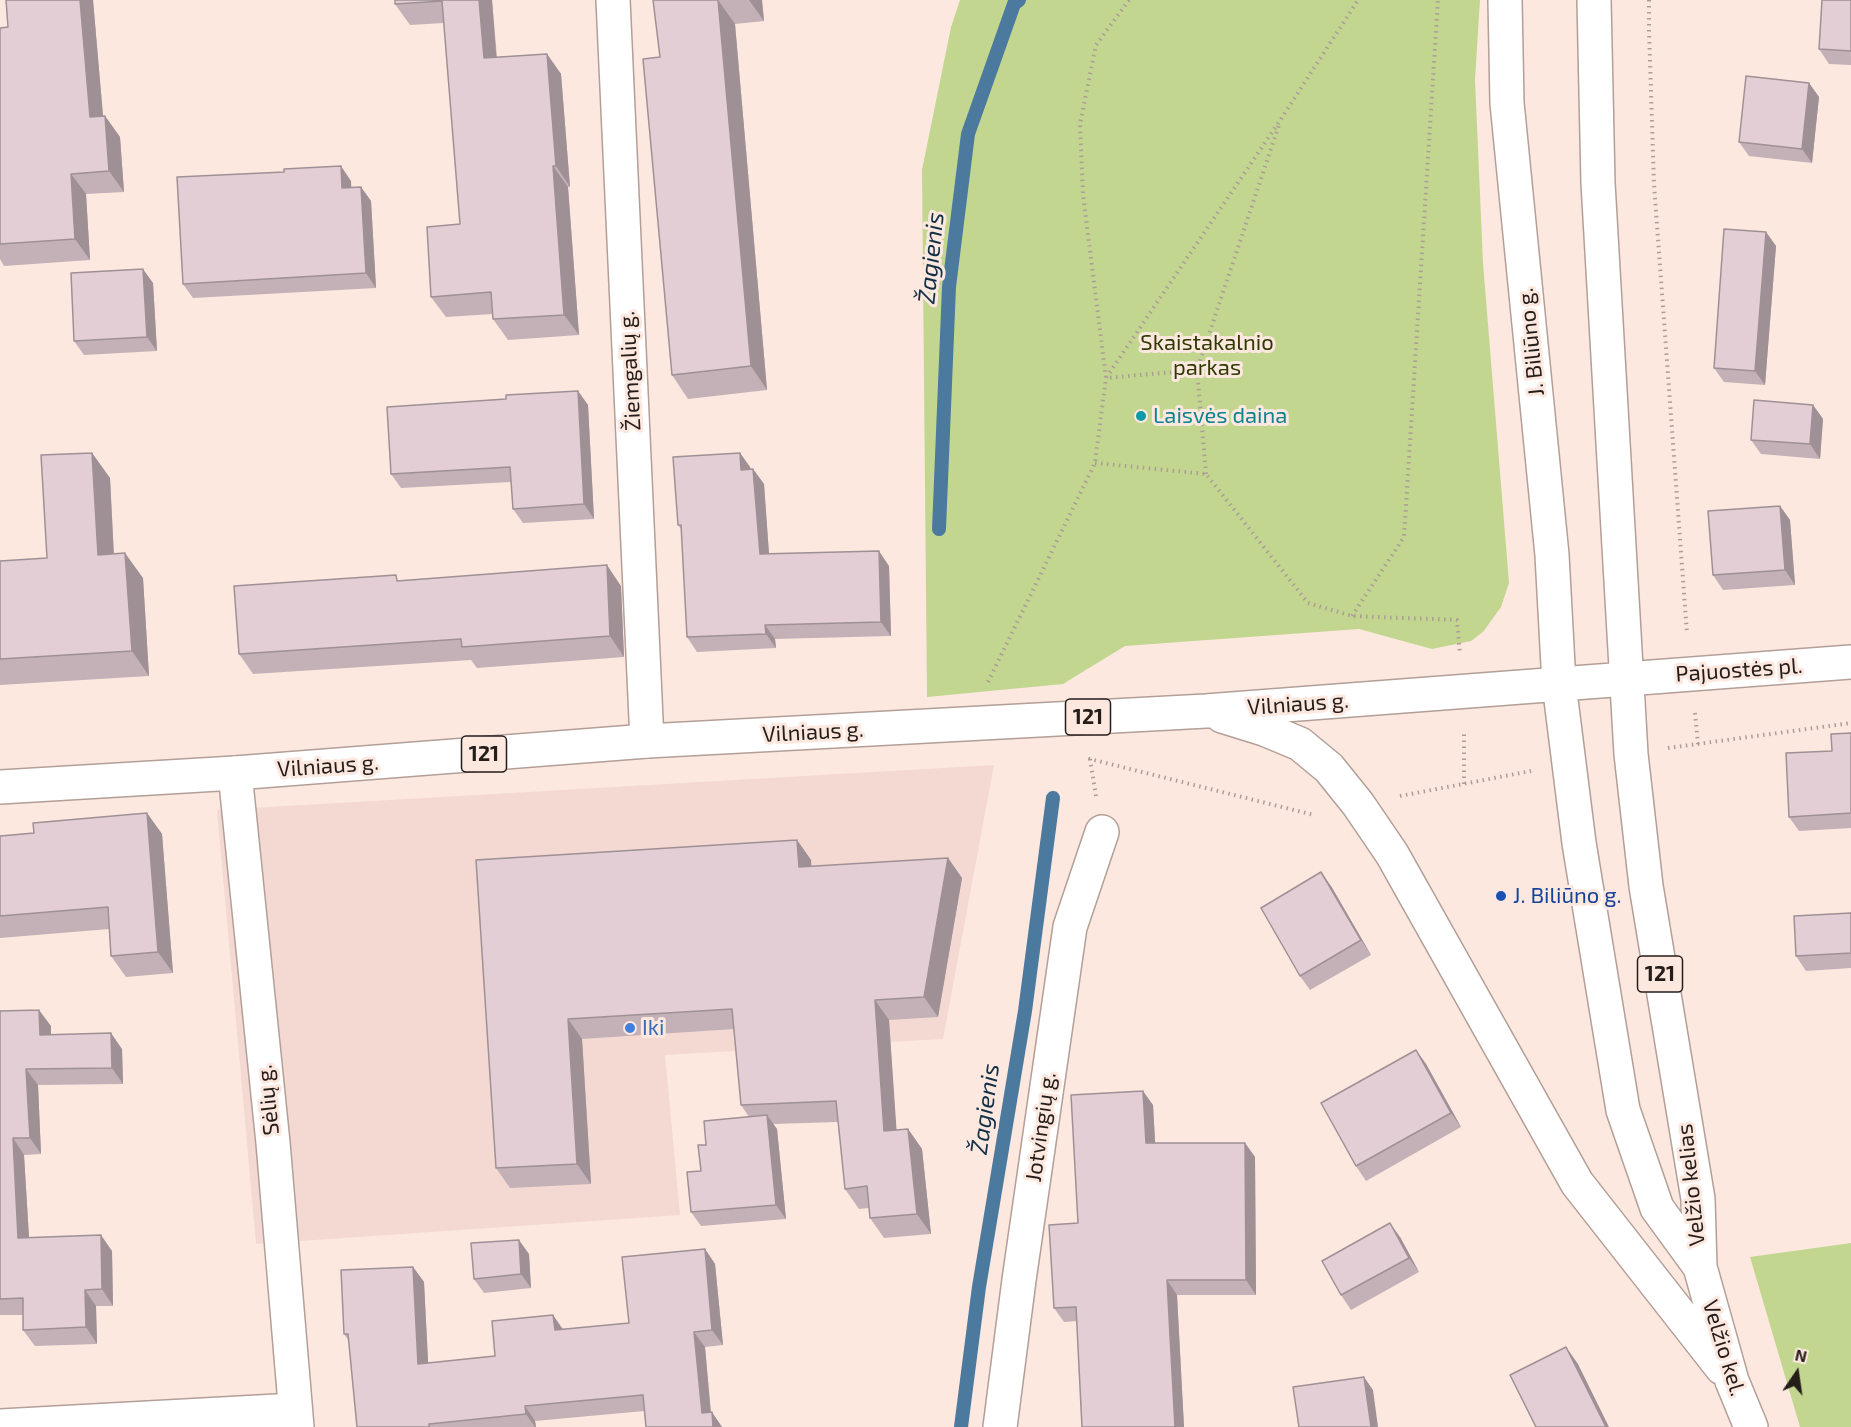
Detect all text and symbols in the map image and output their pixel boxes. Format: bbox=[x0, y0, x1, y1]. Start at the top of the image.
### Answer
water label: Žagienis bbox=[912, 211, 950, 305]
street label: J. Biliūno g. bbox=[1512, 287, 1550, 397]
street label: Žiemgalių g. bbox=[614, 310, 646, 432]
park label: Skaistakalnio parkas bbox=[1140, 330, 1274, 382]
place label: Laisvės daina bbox=[1153, 403, 1287, 429]
marker: Laisvės daina bbox=[1134, 409, 1148, 423]
street label: Pajuostės pl. bbox=[1675, 652, 1803, 688]
street label: Vilniaus g. bbox=[1246, 687, 1350, 721]
road number: 121 bbox=[1066, 699, 1110, 735]
street label: Vilniaus g. bbox=[762, 716, 864, 748]
road number: 121 bbox=[462, 736, 506, 772]
street label: Vilniaus g. bbox=[276, 749, 380, 783]
place label: J. Biliūno g. bbox=[1513, 883, 1622, 909]
marker: J. Biliūno g. bbox=[1494, 889, 1508, 903]
road number: 121 bbox=[1638, 956, 1682, 992]
place label: Iki bbox=[642, 1015, 664, 1041]
marker: Iki bbox=[623, 1021, 637, 1035]
water label: Žagienis bbox=[964, 1062, 1006, 1156]
street label: Sėlių g. bbox=[251, 1063, 285, 1137]
street label: Jotvingių g. bbox=[1020, 1070, 1062, 1184]
street label: Velžio kelias bbox=[1671, 1122, 1711, 1248]
street label: Velžio kel. bbox=[1697, 1297, 1751, 1399]
north arrow bbox=[1767, 1343, 1827, 1403]
text: N bbox=[1793, 1344, 1809, 1366]

